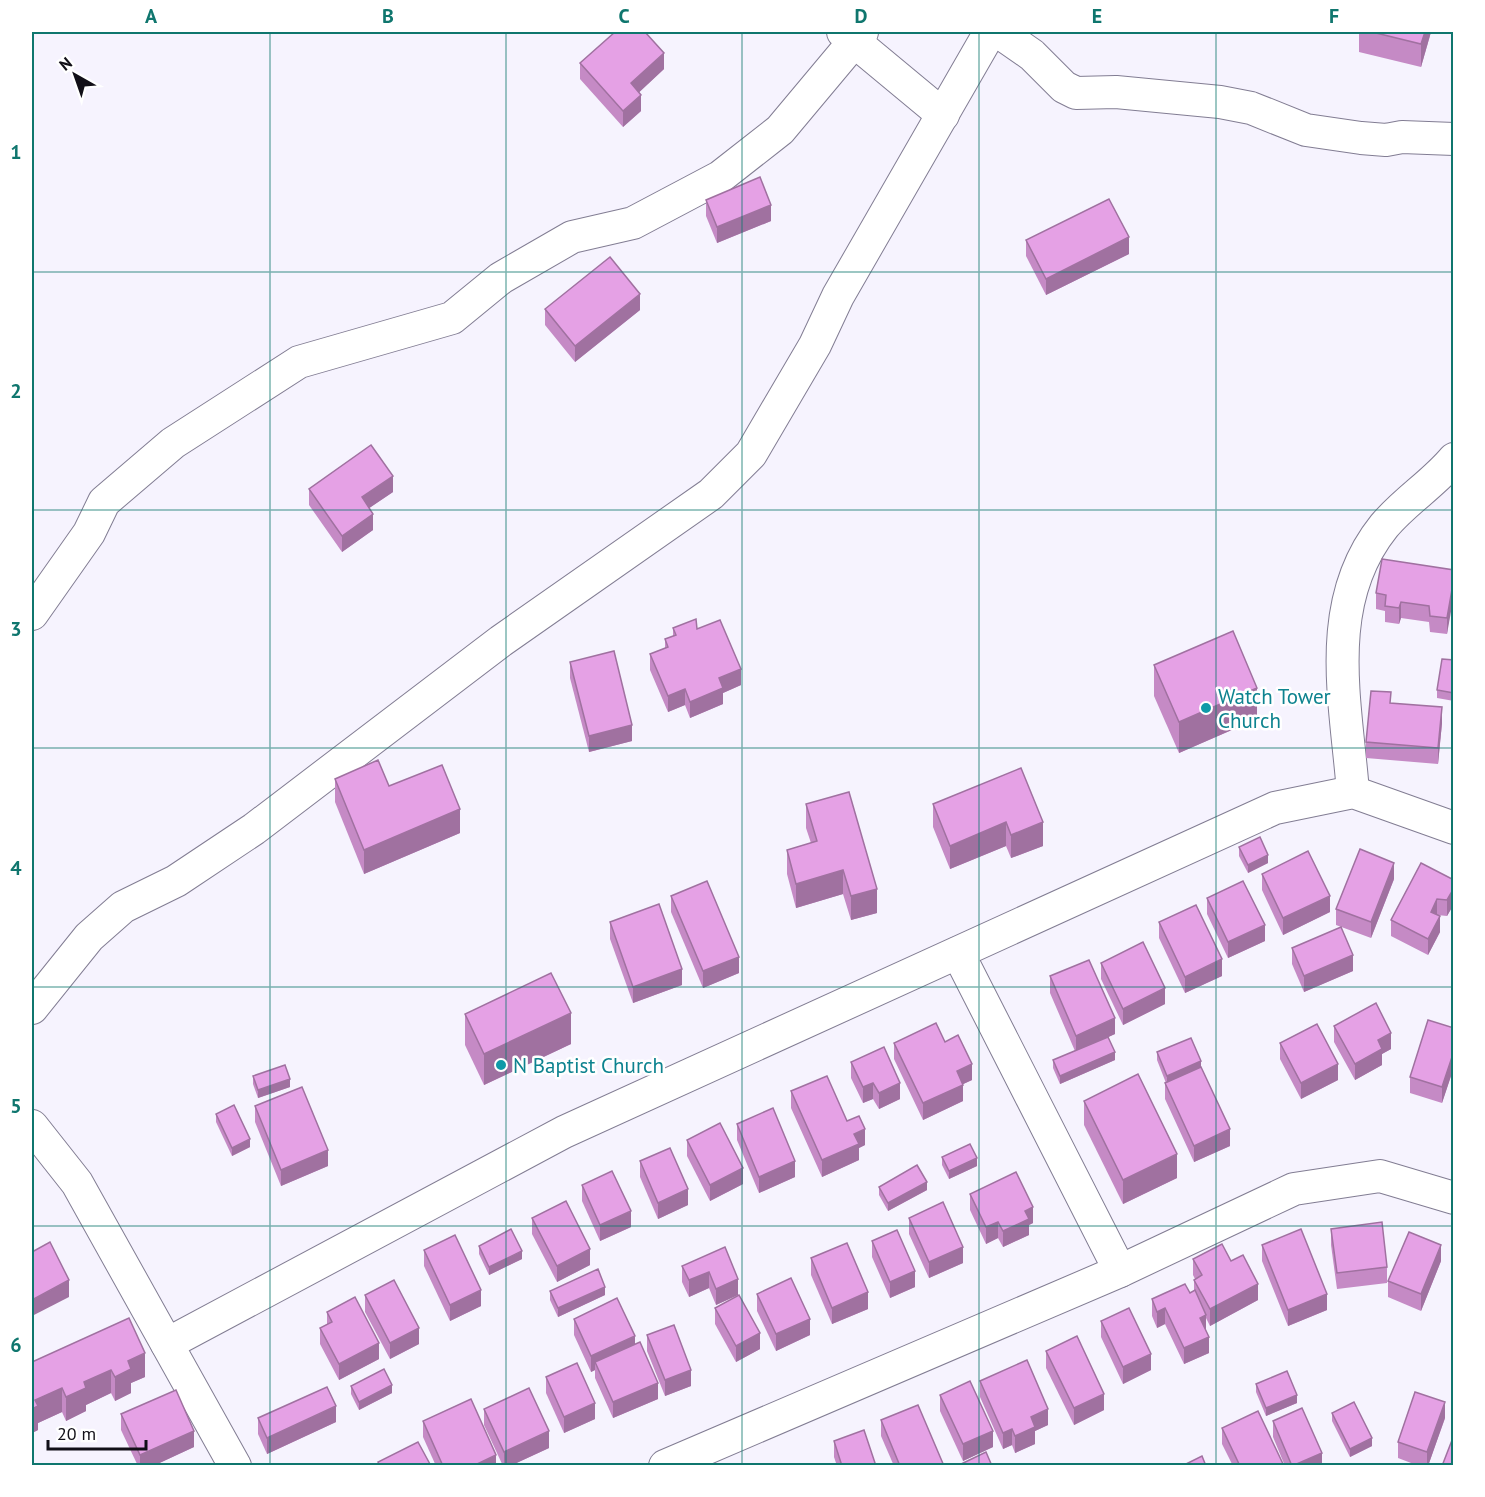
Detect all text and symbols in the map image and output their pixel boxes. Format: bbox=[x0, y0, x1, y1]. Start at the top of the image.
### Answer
text: A bbox=[145, 3, 158, 29]
text: B bbox=[382, 3, 394, 29]
text: C bbox=[618, 3, 630, 29]
text: D bbox=[855, 3, 868, 29]
text: E bbox=[1092, 3, 1102, 29]
text: F bbox=[1329, 3, 1339, 29]
north arrow bbox=[45, 45, 105, 105]
text: N bbox=[55, 52, 76, 75]
text: 1 bbox=[10, 139, 22, 165]
text: 2 bbox=[10, 378, 22, 404]
text: 3 bbox=[10, 616, 22, 642]
place label: Watch Tower Church bbox=[1218, 683, 1331, 734]
marker: Watch Tower Church bbox=[1199, 701, 1213, 715]
text: 4 bbox=[10, 855, 22, 881]
place label: N Baptist Church bbox=[513, 1052, 664, 1079]
marker: N Baptist Church bbox=[494, 1058, 508, 1072]
text: 5 bbox=[10, 1093, 22, 1119]
text: 6 bbox=[10, 1332, 22, 1358]
scale bar bbox=[48, 1413, 146, 1451]
text: 20 m bbox=[57, 1422, 96, 1445]

